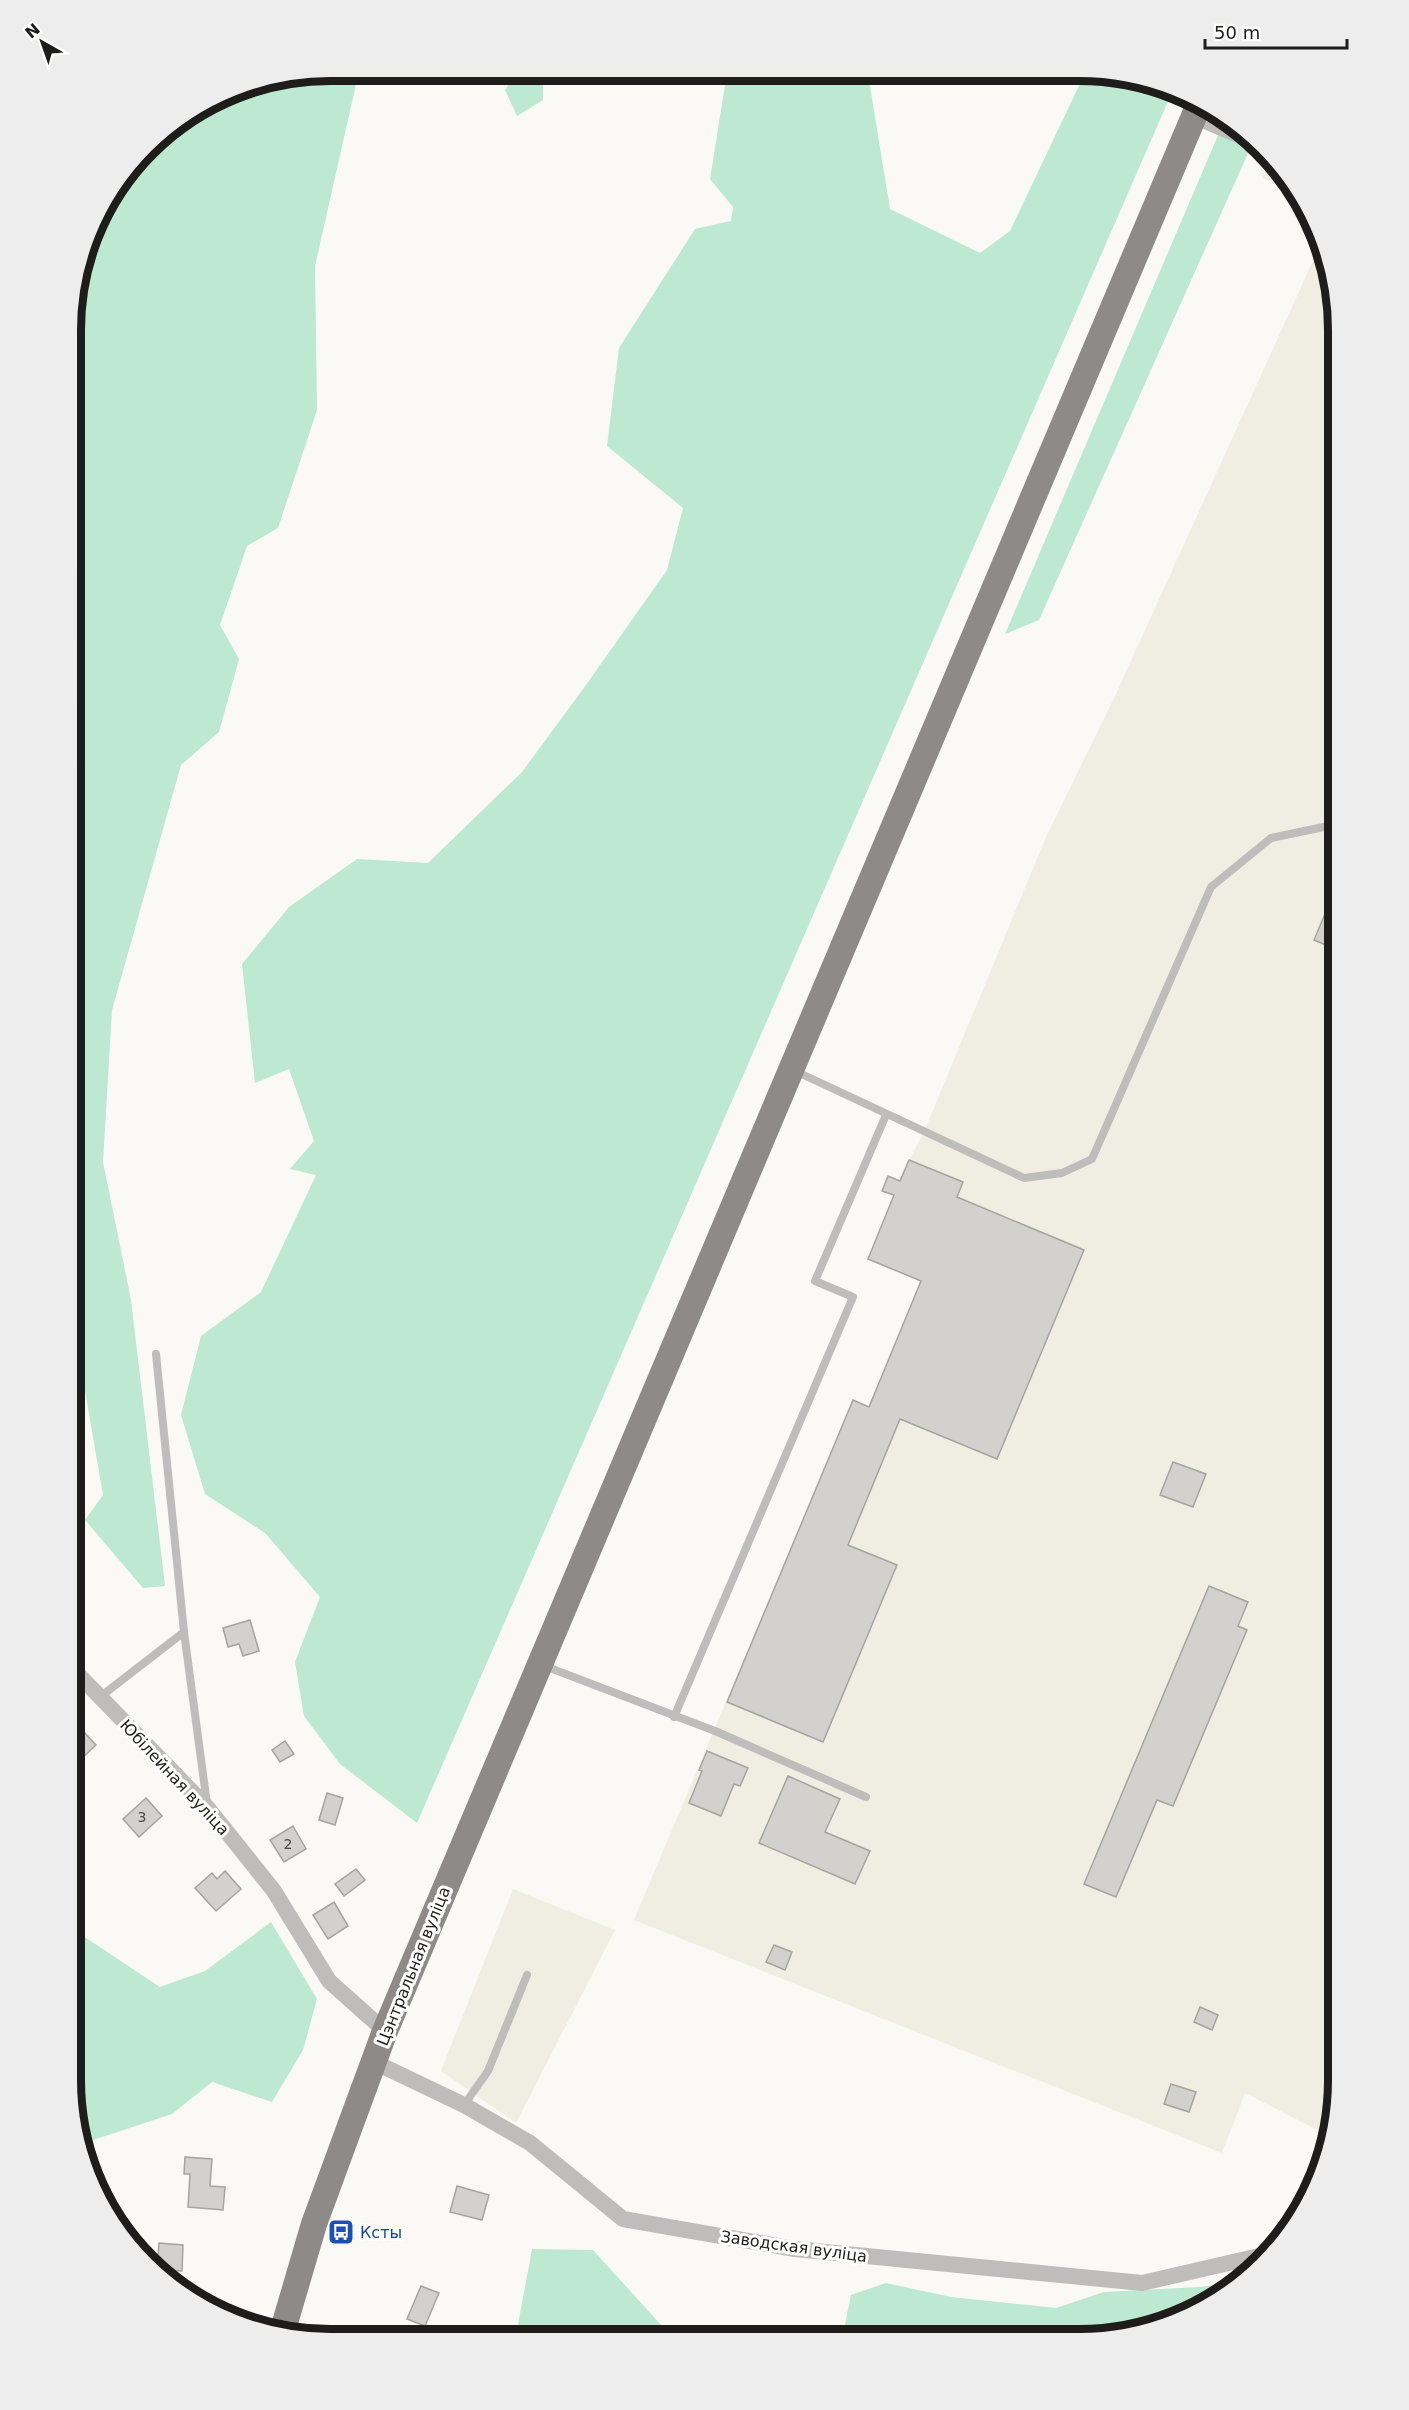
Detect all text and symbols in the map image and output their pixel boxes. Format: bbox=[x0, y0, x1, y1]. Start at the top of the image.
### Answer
north arrow bbox=[12, 12, 72, 72]
scale bar bbox=[1205, 12, 1348, 50]
text: N bbox=[21, 19, 44, 42]
text: 50 m bbox=[1214, 22, 1260, 43]
street label: Юбілейная вуліца bbox=[116, 1716, 233, 1839]
house number: 3 bbox=[138, 1809, 146, 1825]
house number: 2 bbox=[284, 1836, 292, 1852]
street label: Цэнтральная вуліца bbox=[373, 1884, 454, 2048]
bus stop icon: Ксты bbox=[326, 2217, 356, 2247]
place label: Ксты bbox=[360, 2223, 402, 2242]
street label: Заводская вуліца bbox=[720, 2227, 868, 2266]

